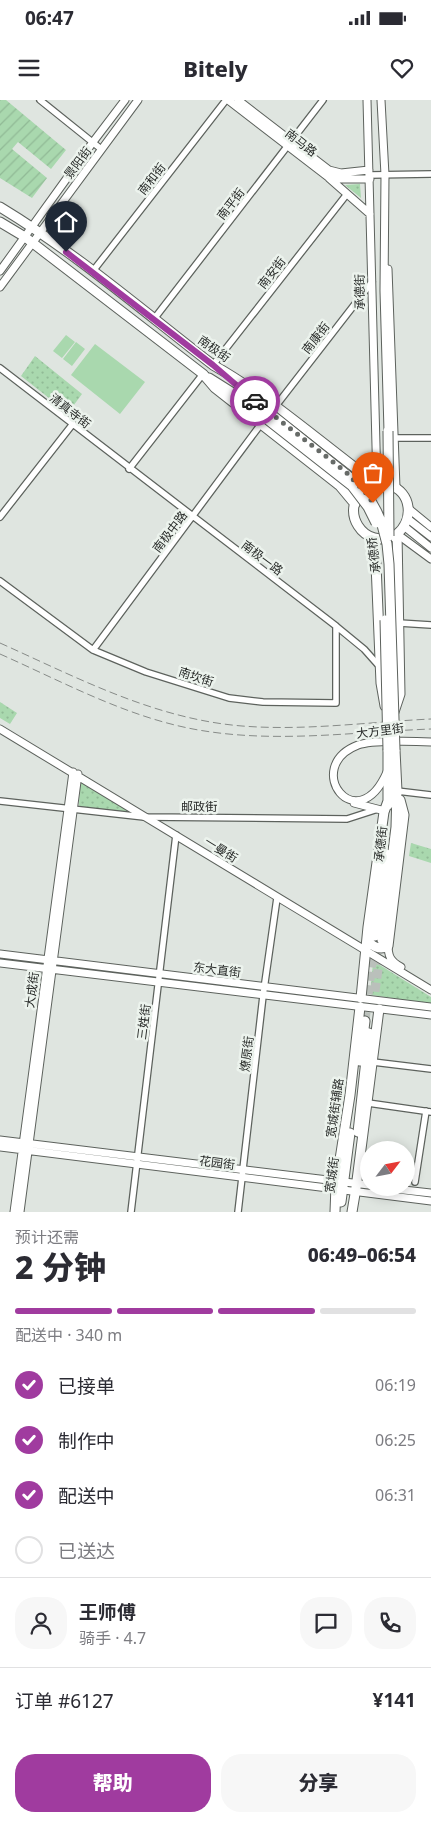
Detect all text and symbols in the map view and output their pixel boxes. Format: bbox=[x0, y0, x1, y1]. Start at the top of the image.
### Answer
text: 06:47 bbox=[25, 5, 74, 31]
text: Bitely bbox=[183, 53, 248, 83]
icon: menu bbox=[15, 54, 43, 82]
icon: heart bbox=[388, 54, 416, 82]
street label: 南马路 bbox=[282, 125, 321, 160]
street label: 景阳街 bbox=[60, 143, 95, 182]
street label: 南和街 bbox=[134, 159, 169, 198]
street label: 南平街 bbox=[213, 184, 248, 223]
pin bbox=[45, 201, 87, 252]
icon: home bbox=[52, 208, 80, 236]
street label: 南安街 bbox=[254, 253, 289, 292]
street label: 承德街 bbox=[351, 274, 368, 310]
street label: 南康街 bbox=[298, 318, 333, 357]
street label: 南极街 bbox=[195, 331, 234, 366]
courier bbox=[230, 376, 280, 426]
icon: car bbox=[241, 387, 269, 415]
street label: 清真寺街 bbox=[46, 389, 94, 432]
pin bbox=[352, 452, 394, 503]
icon: bag bbox=[359, 459, 387, 487]
street label: 南极中路 bbox=[148, 507, 191, 556]
street label: 南极一路 bbox=[238, 536, 287, 579]
street label: 承德桥 bbox=[363, 536, 384, 574]
street label: 南坎街 bbox=[176, 663, 216, 690]
street label: 大方里街 bbox=[355, 719, 405, 742]
street label: 邮政街 bbox=[181, 798, 217, 815]
street label: 承德街 bbox=[370, 825, 391, 863]
street label: 一曼街 bbox=[201, 833, 241, 866]
street label: 东大直街 bbox=[192, 958, 242, 981]
street label: 大成街 bbox=[21, 971, 42, 1009]
street label: 三姓街 bbox=[133, 1003, 154, 1041]
street label: 燎原街 bbox=[236, 1035, 257, 1073]
street label: 宽城街辅路 bbox=[322, 1077, 347, 1139]
north arrow bbox=[360, 1141, 415, 1196]
map controls bbox=[360, 1141, 415, 1196]
street label: 花园街 bbox=[198, 1152, 236, 1173]
street label: 宽城街 bbox=[321, 1156, 342, 1194]
text: 预计还需 bbox=[15, 1226, 79, 1248]
text: 06:49–06:54 bbox=[308, 1242, 416, 1268]
text: 2 分钟 bbox=[15, 1245, 106, 1288]
text: 配送中 · 340 m bbox=[15, 1324, 122, 1346]
icon: check bbox=[15, 1371, 43, 1399]
text: 已接单 bbox=[58, 1373, 115, 1399]
text: 06:19 bbox=[375, 1374, 416, 1396]
icon: check bbox=[15, 1426, 43, 1454]
text: 制作中 bbox=[58, 1428, 115, 1454]
text: 06:25 bbox=[375, 1429, 416, 1451]
icon: check bbox=[15, 1481, 43, 1509]
text: 配送中 bbox=[58, 1483, 115, 1509]
text: 06:31 bbox=[375, 1484, 416, 1506]
text: 已送达 bbox=[58, 1538, 115, 1564]
button: person bbox=[15, 1597, 67, 1649]
button: chat bbox=[300, 1597, 352, 1649]
button: phone bbox=[364, 1597, 416, 1649]
text: 王师傅 bbox=[79, 1599, 136, 1625]
text: 骑手 · 4.7 bbox=[79, 1627, 146, 1649]
text: ¥141 bbox=[373, 1687, 416, 1713]
text: 订单 #6127 bbox=[15, 1688, 114, 1714]
button: 帮助 bbox=[15, 1754, 211, 1812]
button: 分享 bbox=[221, 1754, 416, 1812]

